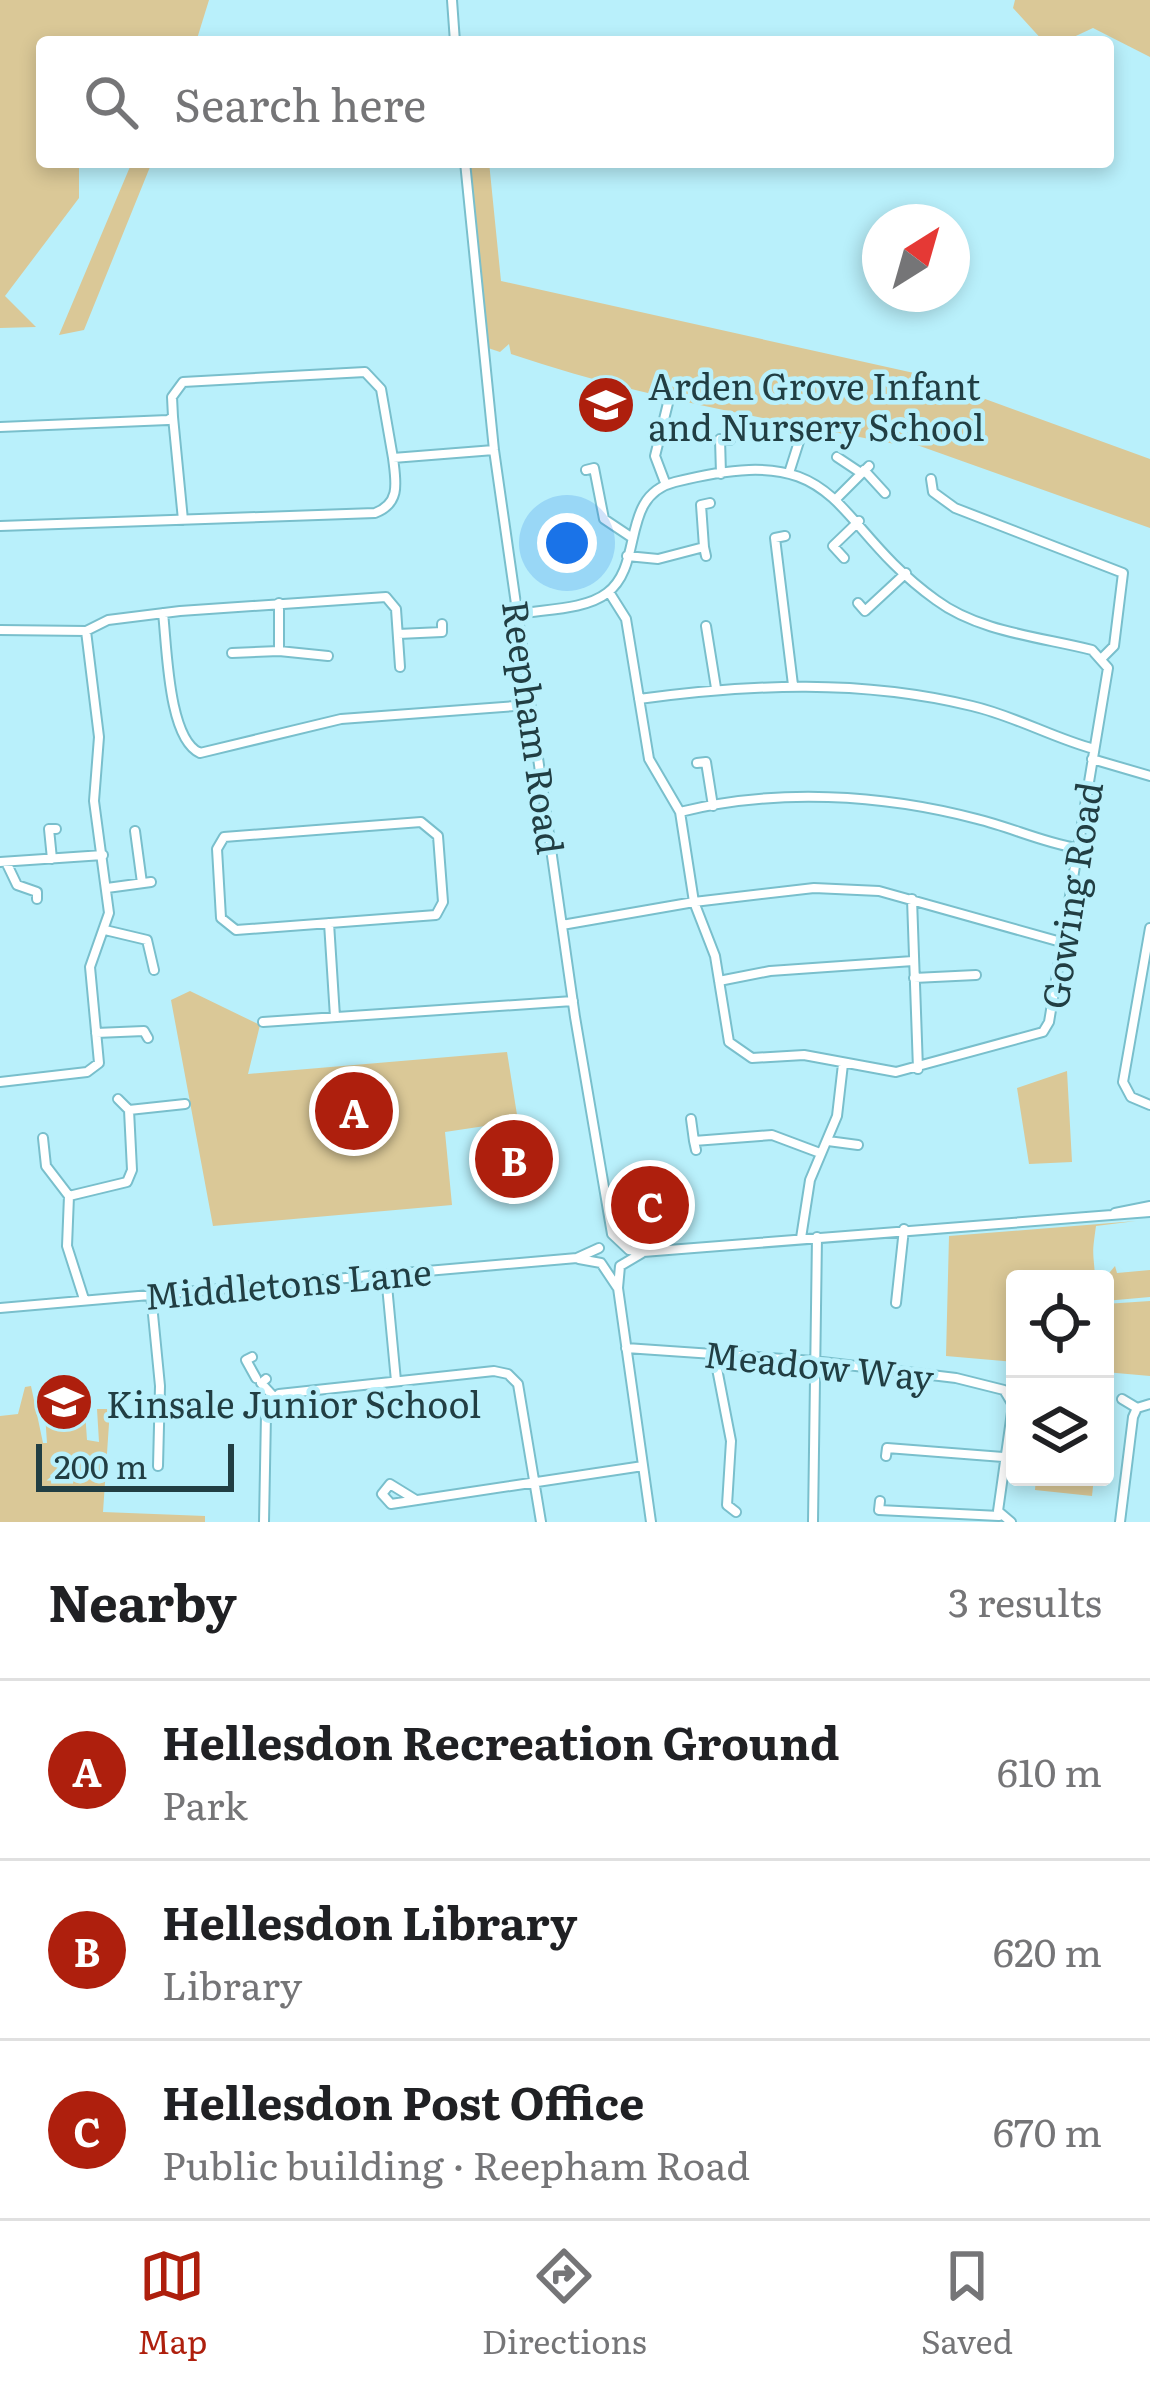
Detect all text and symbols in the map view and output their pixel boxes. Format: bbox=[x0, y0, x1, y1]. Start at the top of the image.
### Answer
search box bbox=[36, 36, 1114, 168]
icon: search bbox=[78, 69, 144, 135]
text: Search here bbox=[174, 69, 426, 136]
north arrow bbox=[862, 204, 970, 312]
place label: Arden Grove Infant and Nursery School bbox=[648, 358, 985, 452]
school or university icon: Arden Grove Infant and Nursery School bbox=[575, 374, 637, 436]
your location bbox=[537, 513, 597, 573]
street label: Reepham Road bbox=[491, 597, 579, 857]
street label: Gowing Road bbox=[1026, 778, 1114, 1012]
pin: A bbox=[315, 1066, 393, 1156]
pin: B bbox=[475, 1114, 553, 1204]
pin: C bbox=[611, 1160, 689, 1250]
street label: Middletons Lane bbox=[142, 1243, 434, 1321]
map controls bbox=[1006, 1270, 1114, 1486]
button: locate bbox=[1006, 1270, 1114, 1378]
street label: Meadow Way bbox=[701, 1326, 937, 1402]
school or university icon: Kinsale Junior School bbox=[33, 1371, 95, 1433]
place label: Kinsale Junior School bbox=[106, 1376, 481, 1429]
button: layers bbox=[1006, 1378, 1114, 1486]
scale bar bbox=[36, 1438, 234, 1491]
text: 200 m bbox=[54, 1440, 148, 1489]
text: Nearby bbox=[48, 1562, 237, 1638]
text: 3 results bbox=[948, 1571, 1102, 1629]
text: Hellesdon Recreation Ground bbox=[162, 1707, 840, 1774]
text: A bbox=[72, 1741, 102, 1799]
text: 610 m bbox=[997, 1741, 1102, 1799]
text: Park bbox=[162, 1774, 248, 1832]
text: Hellesdon Library bbox=[162, 1887, 577, 1954]
text: B bbox=[74, 1921, 100, 1979]
text: 620 m bbox=[993, 1921, 1102, 1979]
text: Library bbox=[162, 1954, 302, 2012]
text: Hellesdon Post Office bbox=[162, 2067, 644, 2134]
text: C bbox=[73, 2101, 101, 2159]
text: 670 m bbox=[993, 2101, 1102, 2159]
text: Public building · Reepham Road bbox=[162, 2134, 750, 2192]
tab: Map bbox=[137, 2243, 207, 2364]
tab: Directions bbox=[482, 2243, 647, 2364]
tab: Saved bbox=[921, 2243, 1013, 2364]

